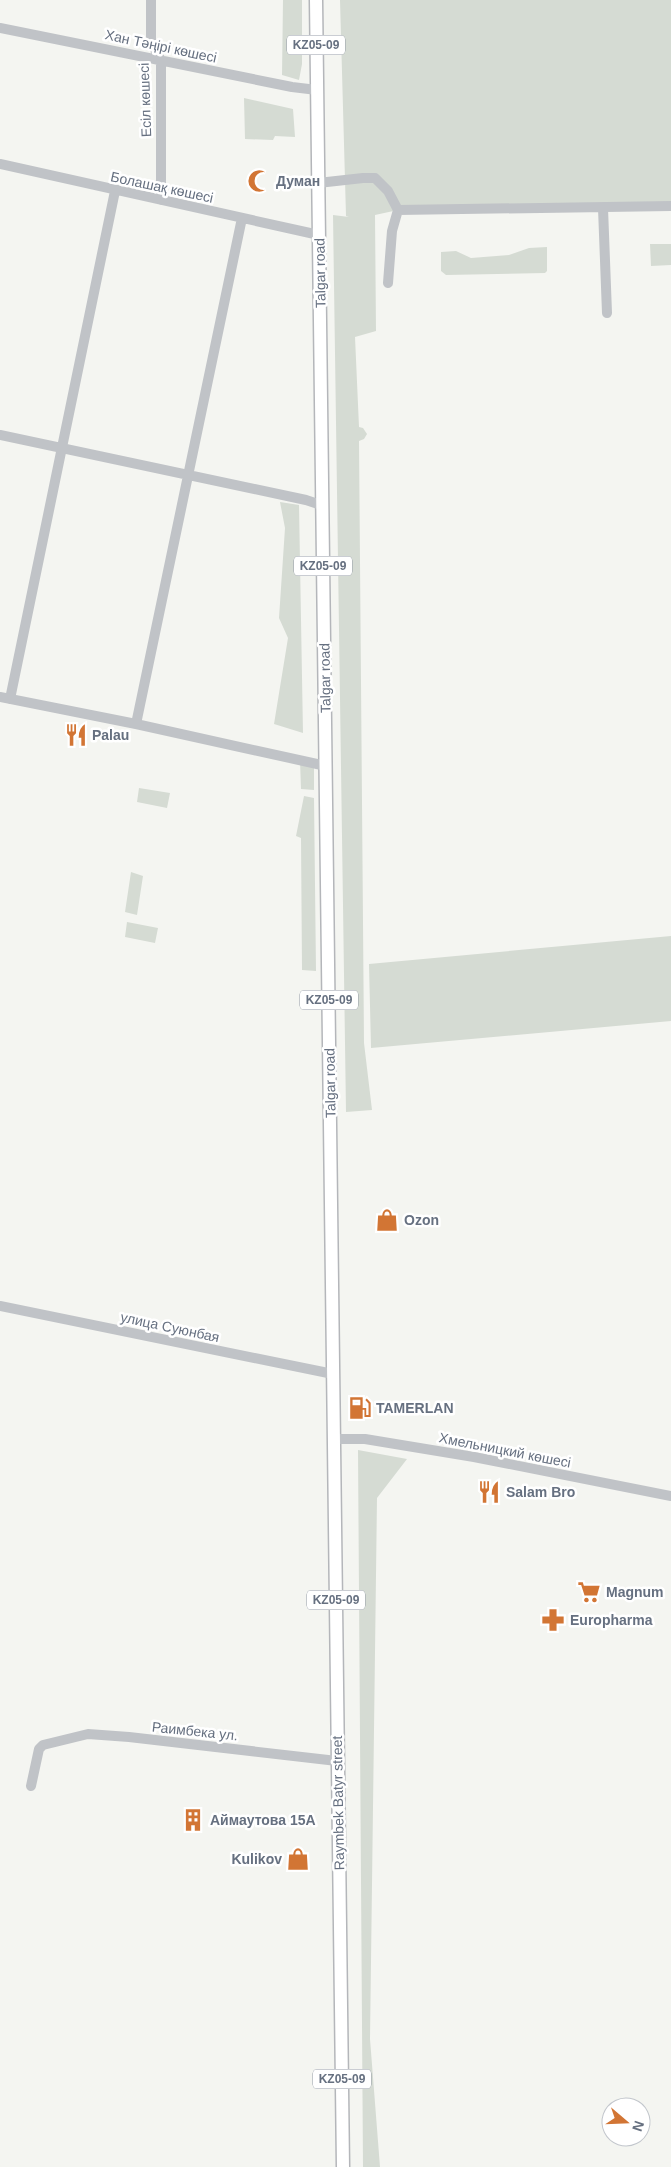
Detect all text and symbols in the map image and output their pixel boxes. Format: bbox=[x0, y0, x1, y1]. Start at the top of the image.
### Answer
street label: Хан Тәңірі көшесі bbox=[104, 26, 218, 66]
road number: KZ05-09 bbox=[287, 36, 345, 54]
street label: Есіл көшесі bbox=[136, 63, 154, 137]
street label: Болашақ көшесі bbox=[109, 168, 215, 206]
mosque icon: Думан bbox=[246, 168, 272, 194]
place label: Думан bbox=[276, 173, 320, 189]
street label: Talgar road bbox=[311, 238, 329, 308]
road number: KZ05-09 bbox=[294, 556, 352, 576]
street label: Talgar road bbox=[316, 643, 334, 713]
restaurant icon: Palau bbox=[63, 722, 89, 748]
place label: Palau bbox=[92, 727, 129, 743]
road number: KZ05-09 bbox=[300, 990, 358, 1010]
street label: Talgar road bbox=[321, 1048, 339, 1118]
shop icon: Ozon bbox=[374, 1207, 400, 1233]
place label: Ozon bbox=[404, 1212, 439, 1228]
street label: улица Суюнбая bbox=[119, 1309, 221, 1345]
fuel station icon: TAMERLAN bbox=[347, 1395, 373, 1421]
place label: TAMERLAN bbox=[376, 1400, 454, 1416]
street label: Хмельницкий көшесі bbox=[438, 1429, 572, 1471]
restaurant icon: Salam Bro bbox=[476, 1479, 502, 1505]
place label: Salam Bro bbox=[506, 1484, 575, 1500]
supermarket icon: Magnum bbox=[576, 1579, 602, 1605]
place label: Magnum bbox=[606, 1584, 664, 1600]
road number: KZ05-09 bbox=[307, 1590, 365, 1610]
pharmacy icon: Europharma bbox=[540, 1607, 566, 1633]
place label: Europharma bbox=[570, 1612, 653, 1628]
street label: Раимбека ул. bbox=[151, 1719, 239, 1743]
street label: Raymbek Batyr street bbox=[329, 1735, 347, 1870]
building icon: Аймаутова 15А bbox=[180, 1807, 206, 1833]
place label: Аймаутова 15А bbox=[210, 1812, 316, 1828]
shop icon: Kulikov bbox=[285, 1846, 311, 1872]
place label: Kulikov bbox=[231, 1851, 282, 1867]
road number: KZ05-09 bbox=[313, 2070, 371, 2088]
north arrow bbox=[601, 2097, 651, 2147]
text: N bbox=[629, 2119, 648, 2134]

